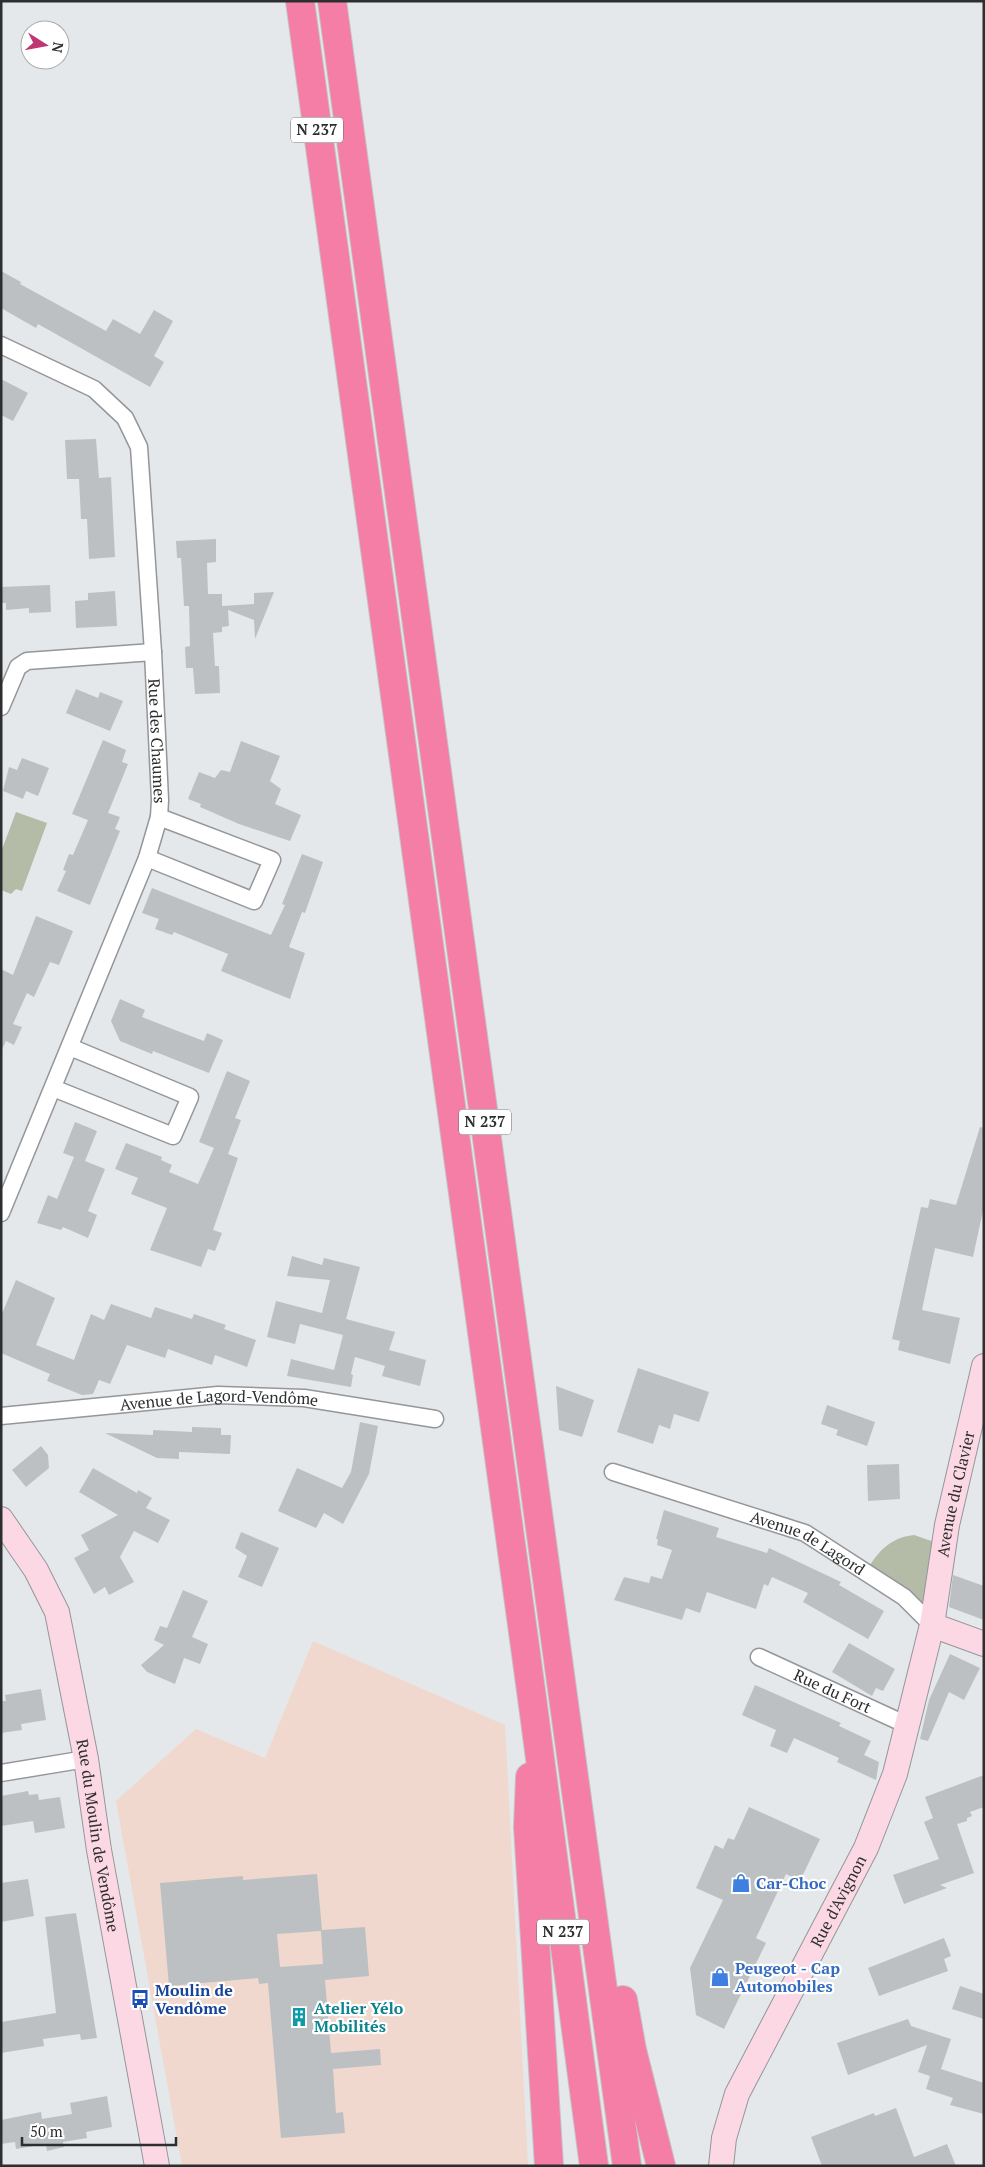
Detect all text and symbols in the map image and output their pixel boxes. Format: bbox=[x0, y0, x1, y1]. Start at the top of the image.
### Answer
north arrow bbox=[20, 20, 70, 70]
text: N bbox=[48, 41, 69, 55]
road number: N 237 bbox=[291, 118, 343, 142]
street label: Rue des Chaumes bbox=[143, 678, 171, 804]
road number: N 237 bbox=[459, 1110, 511, 1134]
street label: Avenue de Lagord-Vendôme bbox=[119, 1384, 320, 1415]
street label: Avenue du Clavier bbox=[931, 1428, 980, 1559]
street label: Avenue de Lagord bbox=[748, 1505, 870, 1580]
street label: Rue du Fort bbox=[790, 1663, 875, 1718]
street label: Rue du Moulin de Vendôme bbox=[71, 1737, 125, 1934]
street label: Rue d'Avignon bbox=[805, 1851, 872, 1951]
shop icon: Car-Choc bbox=[730, 1872, 752, 1894]
place label: Car-Choc bbox=[756, 1872, 827, 1894]
road number: N 237 bbox=[537, 1920, 589, 1944]
place label: Peugeot - Cap Automobiles bbox=[735, 1957, 840, 1997]
shop icon: Peugeot - Cap Automobiles bbox=[709, 1966, 731, 1988]
place label: Moulin de Vendôme bbox=[155, 1979, 233, 2019]
bus stop icon: Moulin de Vendôme bbox=[129, 1988, 151, 2010]
place label: Atelier Yélo Mobilités bbox=[314, 1997, 404, 2037]
building icon: Atelier Yélo Mobilités bbox=[288, 2006, 310, 2028]
scale bar bbox=[22, 2114, 176, 2146]
text: 50 m bbox=[30, 2121, 63, 2141]

